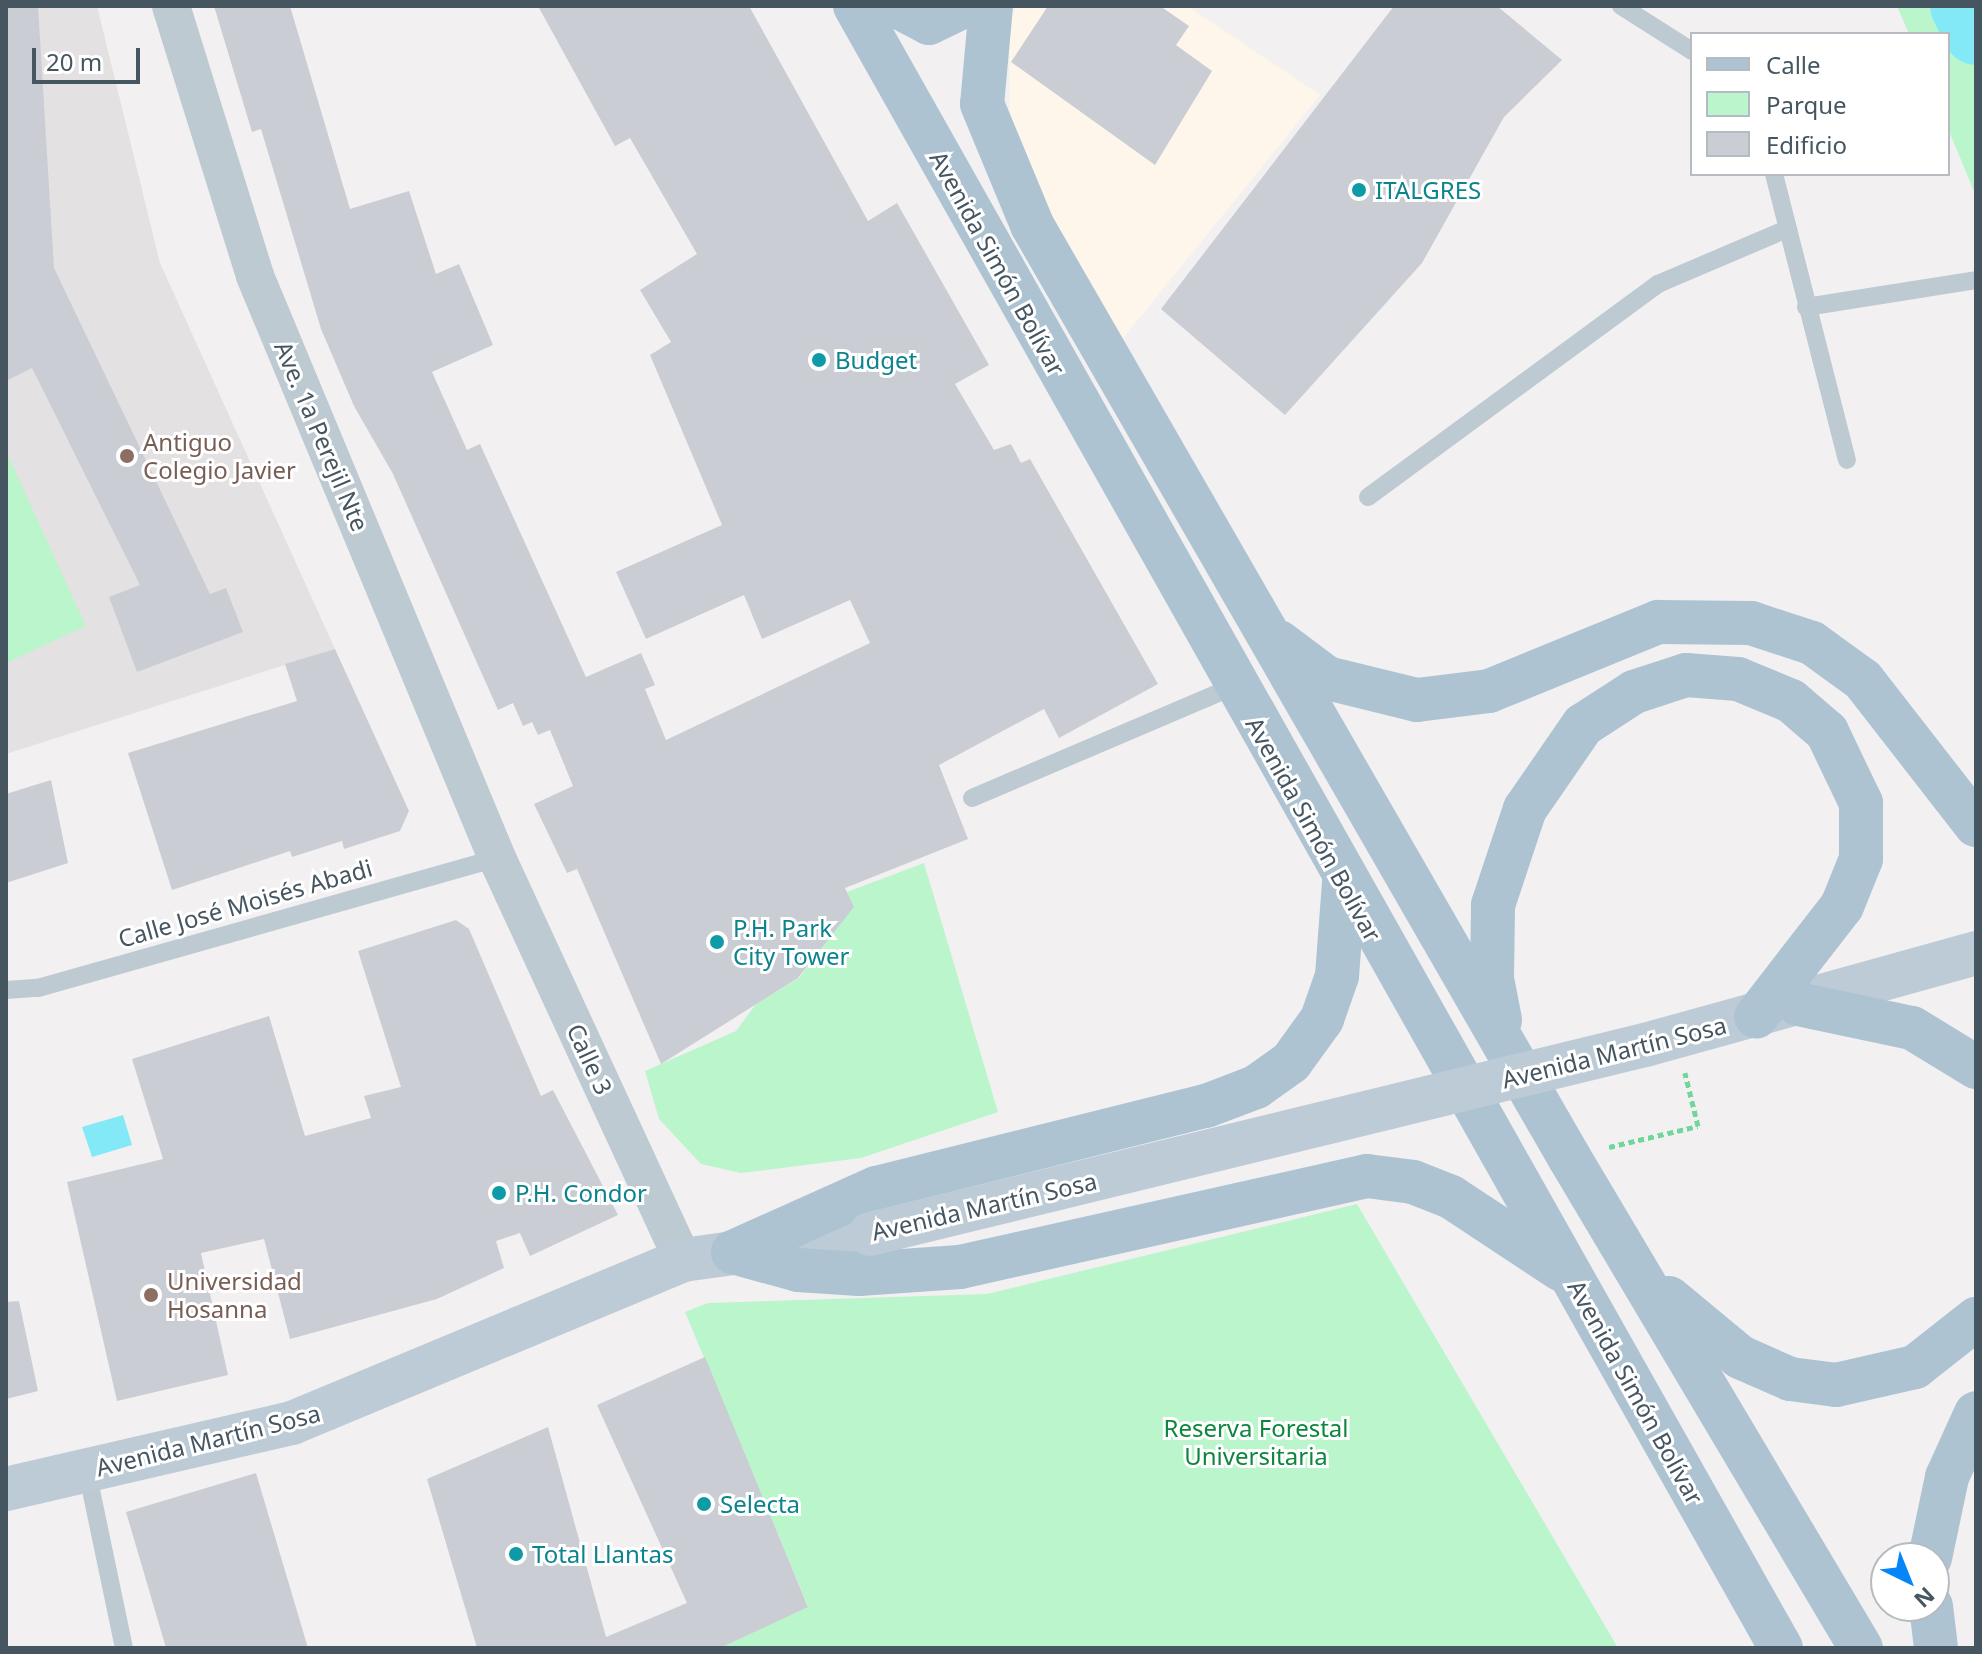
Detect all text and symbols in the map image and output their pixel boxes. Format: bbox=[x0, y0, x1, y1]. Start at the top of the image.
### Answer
scale bar bbox=[36, 32, 144, 82]
legend bbox=[1690, 32, 1950, 176]
text: 20 m bbox=[46, 45, 102, 78]
text: Calle bbox=[1766, 48, 1821, 81]
text: Parque bbox=[1766, 88, 1847, 121]
text: Edificio bbox=[1766, 128, 1847, 161]
street label: Avenida Simón Bolívar bbox=[924, 146, 1072, 380]
place label: ITALGRES bbox=[1375, 176, 1481, 204]
marker: ITALGRES bbox=[1350, 181, 1368, 199]
street label: Ave. 1a Perejil Nte bbox=[269, 337, 375, 535]
place label: Budget bbox=[835, 346, 917, 374]
marker: Budget bbox=[810, 351, 828, 369]
place label: Antiguo Colegio Javier bbox=[143, 428, 296, 484]
marker: Antiguo Colegio Javier bbox=[118, 447, 136, 465]
street label: Avenida Simón Bolívar bbox=[1240, 712, 1388, 946]
street label: Calle José Moisés Abadi bbox=[115, 853, 375, 953]
place label: P.H. Park City Tower bbox=[733, 914, 850, 970]
marker: P.H. Park City Tower bbox=[708, 933, 726, 951]
street label: Avenida Martín Sosa bbox=[1499, 1010, 1729, 1094]
street label: Calle 3 bbox=[561, 1019, 619, 1099]
street label: Avenida Martín Sosa bbox=[869, 1166, 1099, 1246]
place label: P.H. Condor bbox=[515, 1179, 647, 1207]
marker: P.H. Condor bbox=[490, 1184, 508, 1202]
place label: Universidad Hosanna bbox=[167, 1267, 302, 1323]
street label: Avenida Simón Bolívar bbox=[1562, 1275, 1710, 1509]
marker: Universidad Hosanna bbox=[142, 1286, 160, 1304]
street label: Avenida Martín Sosa bbox=[93, 1398, 323, 1482]
park label: Reserva Forestal Universitaria bbox=[1163, 1414, 1349, 1470]
place label: Selecta bbox=[720, 1490, 800, 1518]
marker: Selecta bbox=[695, 1495, 713, 1513]
place label: Total Llantas bbox=[532, 1540, 673, 1568]
north arrow bbox=[1870, 1542, 1950, 1622]
marker: Total Llantas bbox=[507, 1545, 525, 1563]
text: N bbox=[1908, 1581, 1942, 1615]

